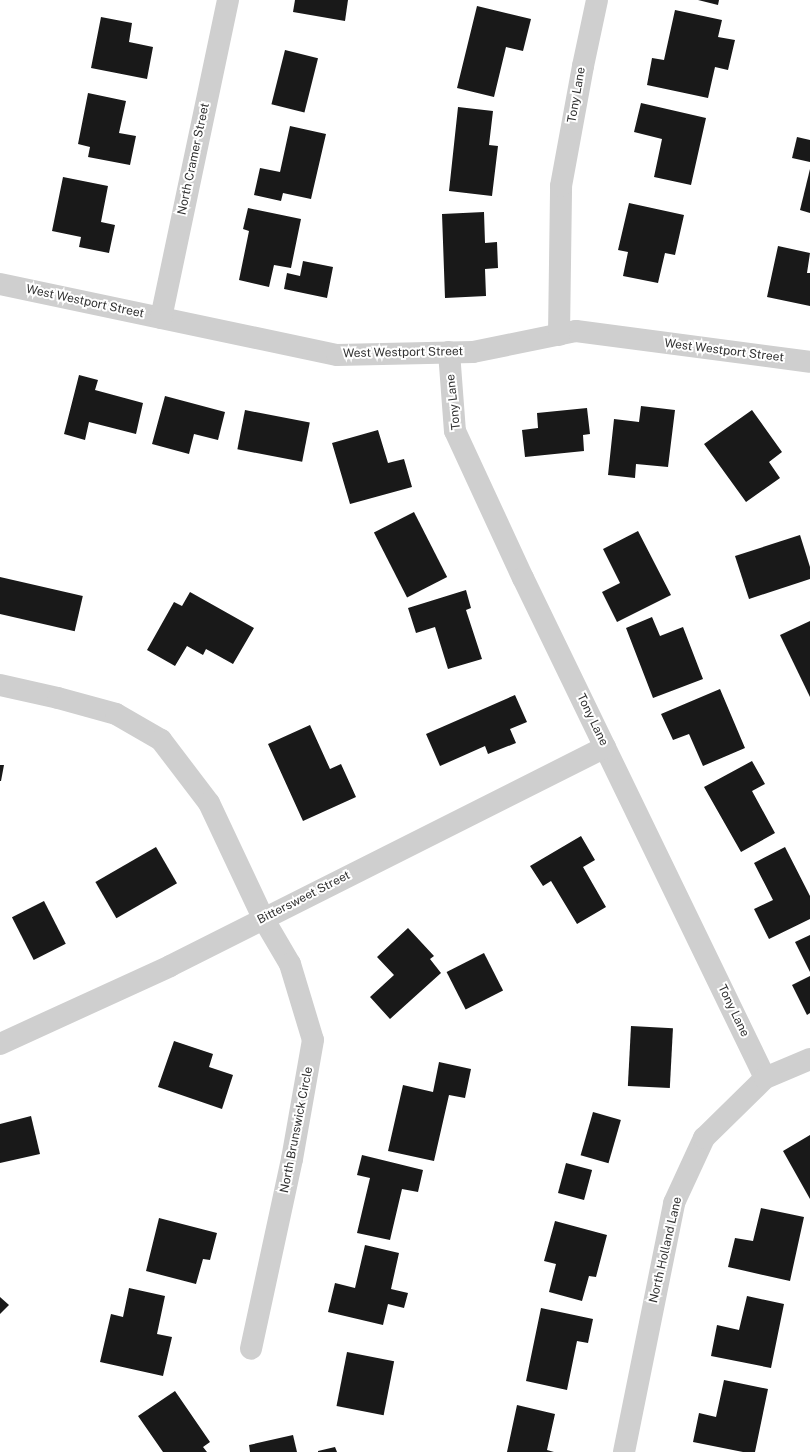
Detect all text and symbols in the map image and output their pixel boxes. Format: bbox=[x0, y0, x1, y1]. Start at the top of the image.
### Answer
street label: Tony Lane bbox=[565, 66, 589, 124]
street label: North Cramer Street bbox=[175, 102, 213, 216]
street label: West Westport Street bbox=[25, 282, 145, 322]
street label: West Westport Street bbox=[663, 337, 785, 365]
street label: West Westport Street bbox=[343, 345, 463, 361]
street label: Tony Lane bbox=[444, 373, 464, 431]
street label: Tony Lane bbox=[573, 692, 611, 748]
street label: Bittersweet Street bbox=[255, 868, 353, 928]
street label: Tony Lane bbox=[714, 983, 752, 1039]
street label: North Brunswick Circle bbox=[278, 1066, 316, 1194]
street label: North Holland Lane bbox=[647, 1196, 685, 1304]

